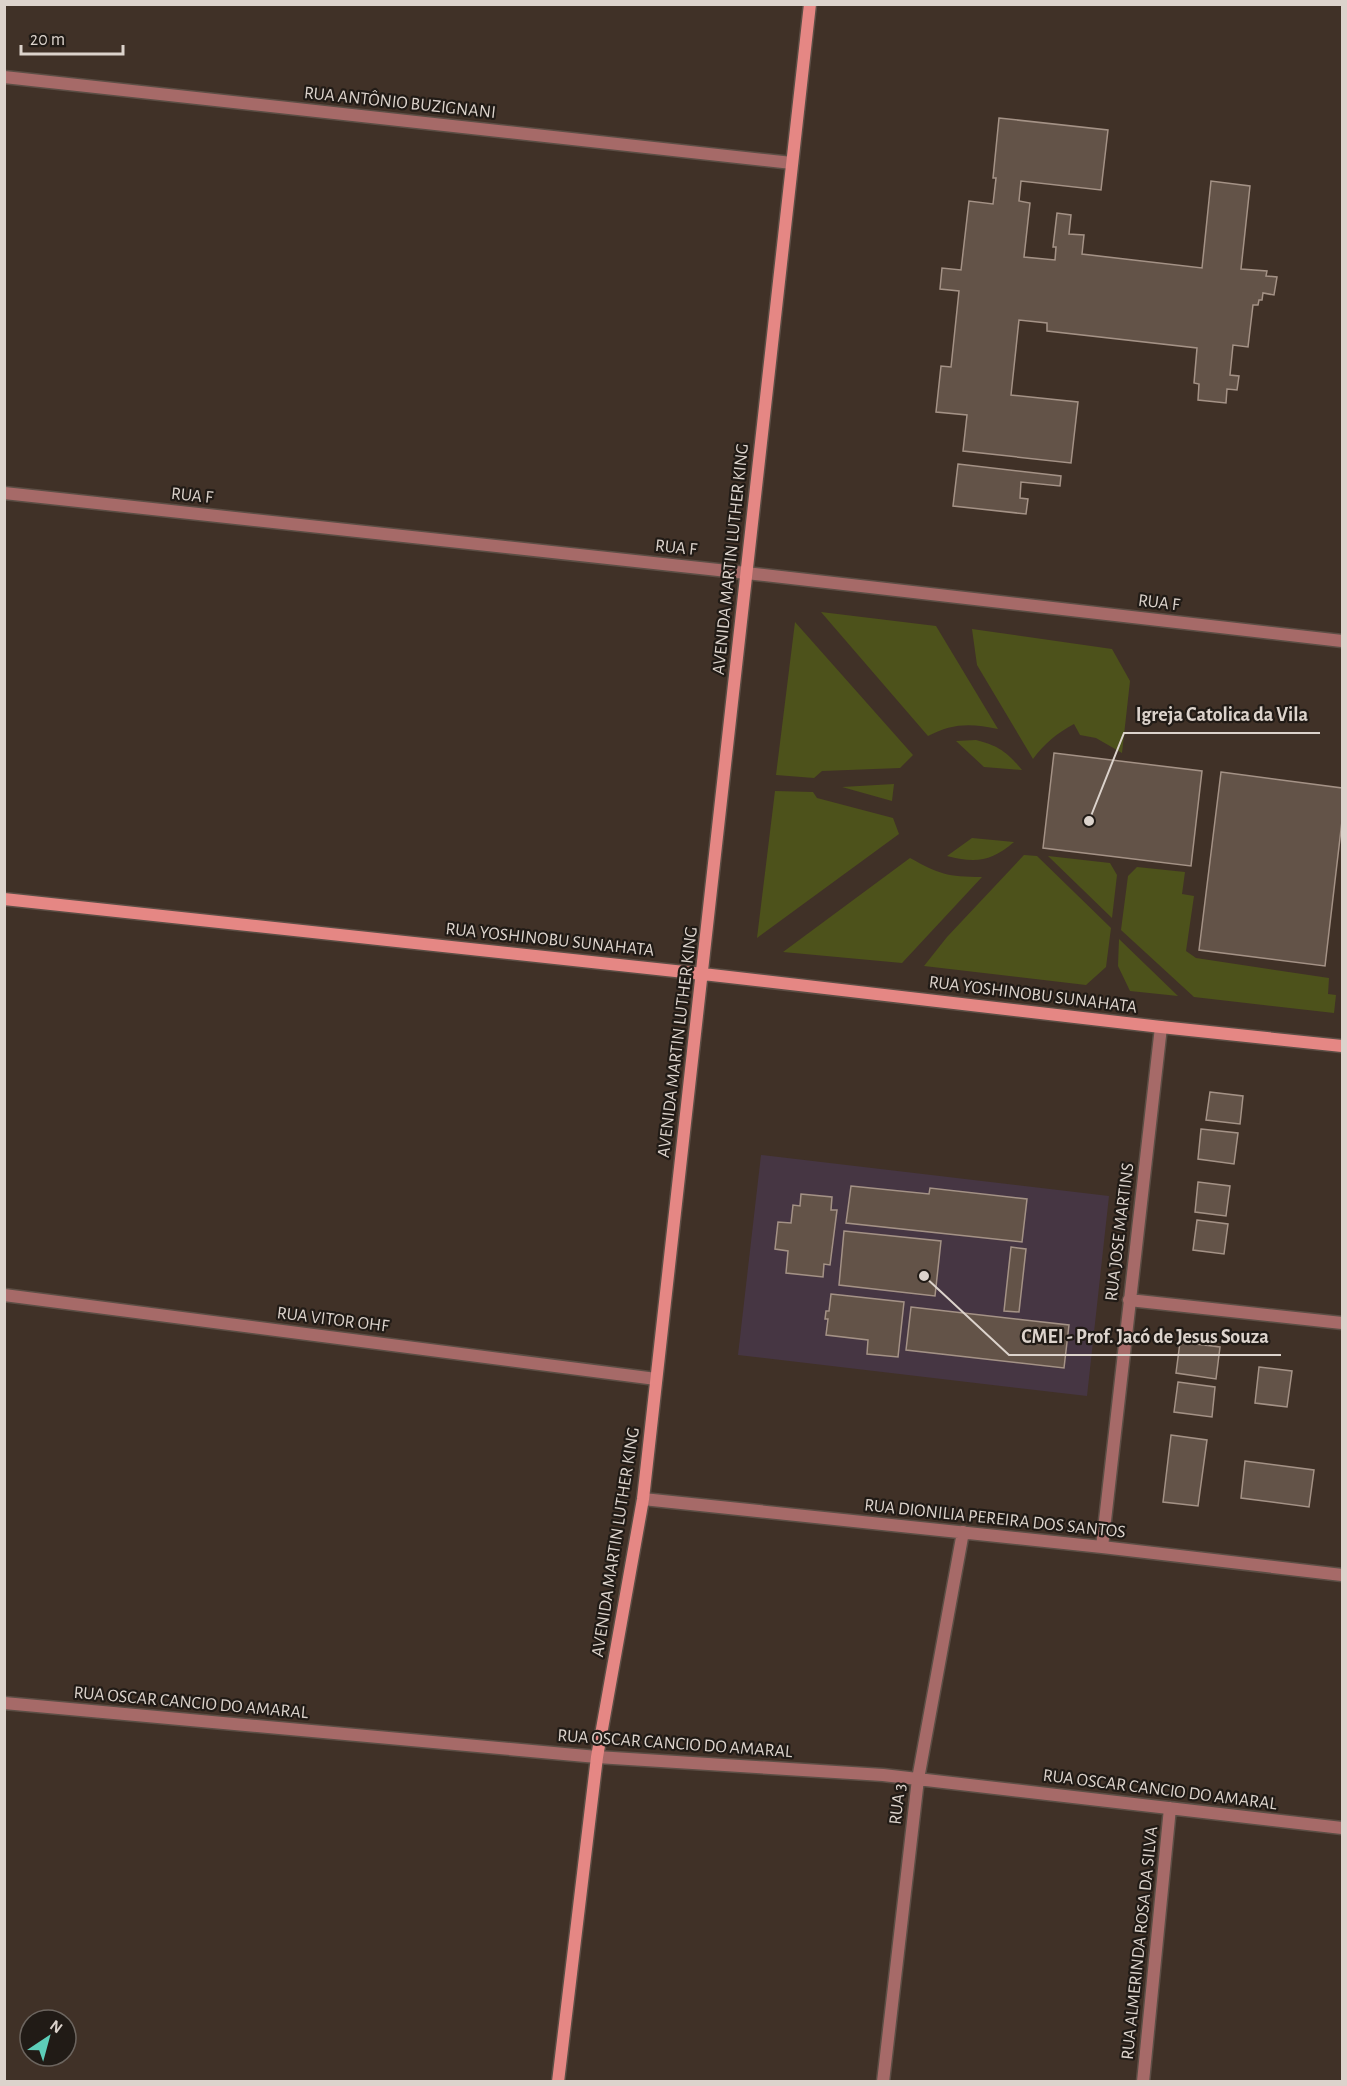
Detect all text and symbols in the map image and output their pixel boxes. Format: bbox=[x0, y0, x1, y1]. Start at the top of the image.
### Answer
scale bar bbox=[21, 18, 123, 56]
text: 20 m bbox=[30, 31, 65, 49]
street label: RUA ANTÔNIO BUZIGNANI bbox=[303, 81, 497, 122]
street label: AVENIDA MARTIN LUTHER KING bbox=[710, 443, 752, 676]
street label: RUA F bbox=[170, 485, 214, 507]
street label: RUA F bbox=[654, 537, 698, 559]
street label: RUA F bbox=[1137, 592, 1181, 614]
callout: Igreja Catolica da Vila bbox=[1124, 695, 1320, 733]
text: Igreja Catolica da Vila bbox=[1136, 705, 1309, 725]
street label: RUA YOSHINOBU SUNAHATA bbox=[445, 920, 656, 960]
street label: AVENIDA MARTIN LUTHER KING bbox=[655, 926, 701, 1159]
street label: RUA YOSHINOBU SUNAHATA bbox=[928, 973, 1139, 1017]
street label: RUA JOSE MARTINS bbox=[1103, 1162, 1137, 1302]
street label: RUA VITOR OHF bbox=[276, 1304, 390, 1336]
callout: CMEI - Prof. Jacó de Jesus Souza bbox=[1009, 1317, 1281, 1355]
text: CMEI - Prof. Jacó de Jesus Souza bbox=[1021, 1327, 1269, 1347]
street label: AVENIDA MARTIN LUTHER KING bbox=[589, 1426, 643, 1658]
street label: RUA DIONILIA PEREIRA DOS SANTOS bbox=[863, 1496, 1126, 1542]
street label: RUA OSCAR CANCIO DO AMARAL bbox=[73, 1684, 310, 1722]
street label: RUA OSCAR CANCIO DO AMARAL bbox=[557, 1727, 794, 1761]
street label: RUA OSCAR CANCIO DO AMARAL bbox=[1042, 1767, 1278, 1813]
street label: RUA 3 bbox=[887, 1782, 909, 1826]
street label: RUA ALMERINDA ROSA DA SILVA bbox=[1119, 1825, 1161, 2061]
north arrow bbox=[18, 2008, 78, 2068]
text: N bbox=[47, 2017, 65, 2036]

